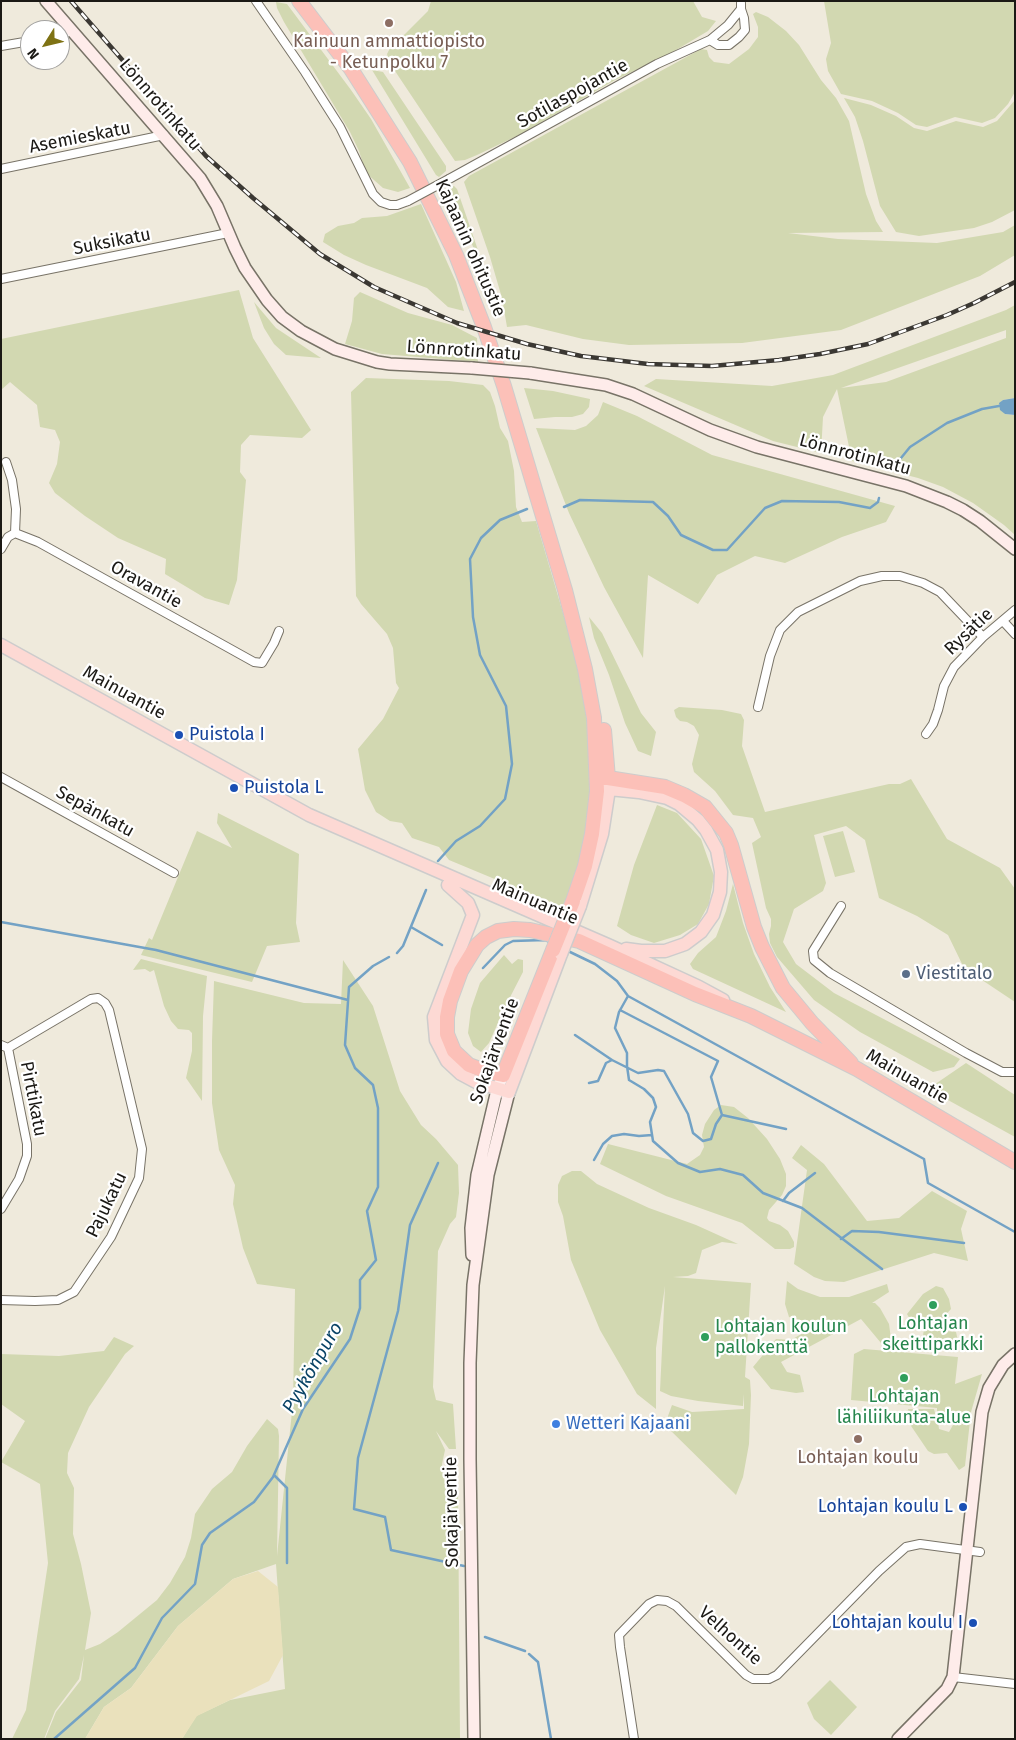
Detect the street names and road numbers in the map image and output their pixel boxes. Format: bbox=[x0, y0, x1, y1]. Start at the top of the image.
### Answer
street label: Lönnrotinkatu bbox=[114, 55, 206, 155]
street label: Sotilaspojantie bbox=[514, 55, 632, 133]
street label: Asemieskatu bbox=[27, 118, 133, 158]
street label: Kajaanin ohitustie bbox=[430, 176, 510, 320]
street label: Suksikatu bbox=[71, 224, 153, 260]
street label: Lönnrotinkatu bbox=[406, 336, 522, 366]
street label: Lönnrotinkatu bbox=[797, 430, 913, 480]
street label: Oravantie bbox=[106, 557, 186, 613]
street label: Rysätie bbox=[940, 604, 998, 660]
street label: Mainuantie bbox=[79, 661, 169, 725]
street label: Sepänkatu bbox=[52, 782, 138, 842]
street label: Mainuantie bbox=[489, 874, 581, 930]
street label: Sokajärventie bbox=[466, 995, 524, 1107]
street label: Mainuantie bbox=[862, 1045, 952, 1109]
street label: Pirttikatu bbox=[15, 1060, 51, 1138]
street label: Pajukatu bbox=[82, 1169, 132, 1241]
street label: Sokajärventie bbox=[440, 1456, 464, 1568]
street label: Velhontie bbox=[694, 1602, 766, 1670]

